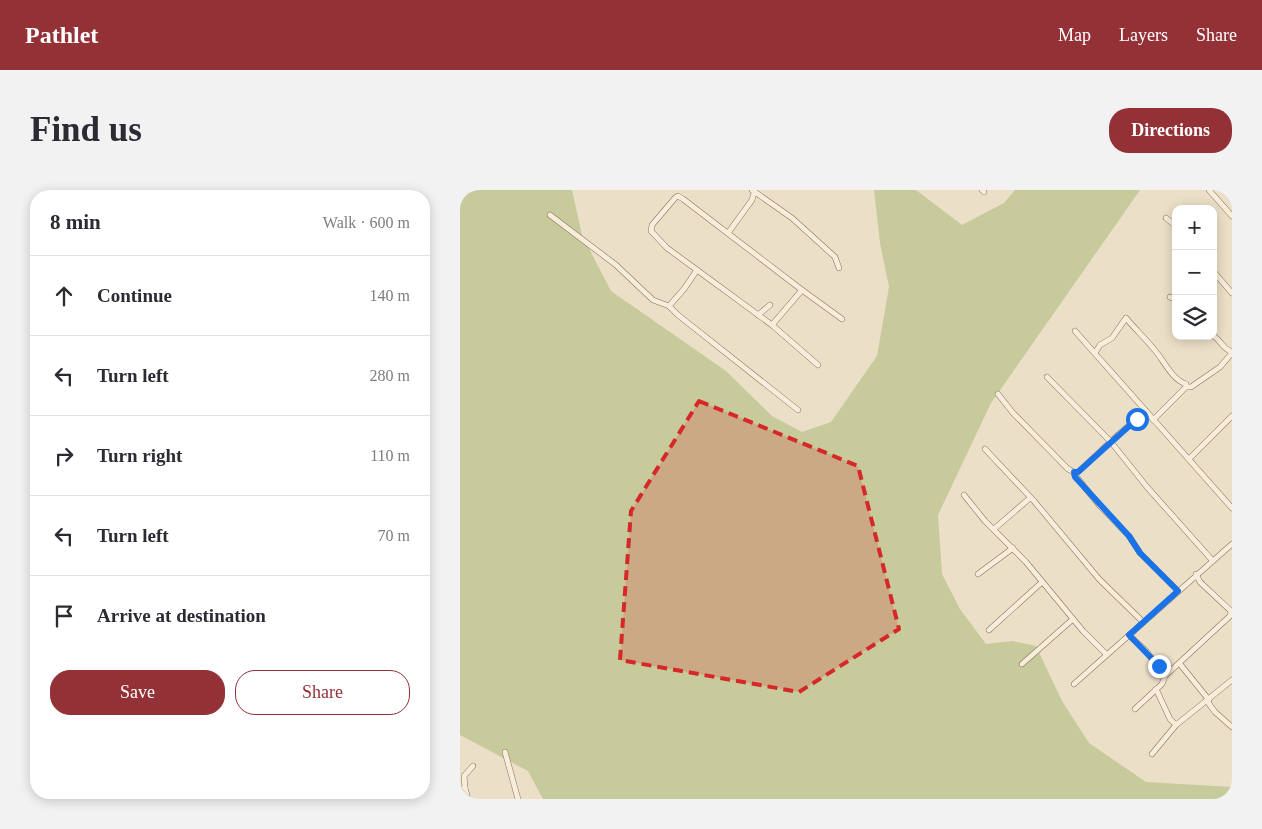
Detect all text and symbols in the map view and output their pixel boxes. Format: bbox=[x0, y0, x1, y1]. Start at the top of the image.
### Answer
text: Pathlet bbox=[25, 22, 98, 48]
text: Map bbox=[1058, 25, 1091, 45]
text: Layers bbox=[1119, 25, 1168, 45]
text: Share bbox=[1196, 25, 1237, 45]
button: Directions bbox=[1109, 108, 1232, 153]
text: Find us bbox=[30, 110, 142, 149]
map controls bbox=[1172, 205, 1217, 340]
button: + bbox=[1172, 205, 1217, 250]
text: 8 min bbox=[50, 210, 101, 234]
text: Walk · 600 m bbox=[323, 214, 410, 231]
button: − bbox=[1172, 250, 1217, 295]
icon: ahead bbox=[50, 282, 78, 310]
text: Continue bbox=[97, 285, 172, 306]
text: 140 m bbox=[370, 287, 410, 304]
button: layers bbox=[1172, 295, 1217, 340]
icon: left bbox=[50, 362, 78, 390]
text: Turn left bbox=[97, 365, 169, 386]
text: 280 m bbox=[370, 367, 410, 384]
route start bbox=[1126, 408, 1149, 431]
icon: right bbox=[50, 442, 78, 470]
text: Turn right bbox=[97, 445, 182, 466]
text: 110 m bbox=[370, 447, 410, 464]
icon: left bbox=[50, 522, 78, 550]
text: Turn left bbox=[97, 525, 169, 546]
text: 70 m bbox=[378, 527, 410, 544]
icon: arrive bbox=[50, 602, 78, 630]
text: Arrive at destination bbox=[97, 605, 266, 626]
route end bbox=[1148, 655, 1171, 678]
button: Save bbox=[50, 670, 225, 715]
button: Share bbox=[235, 670, 410, 715]

